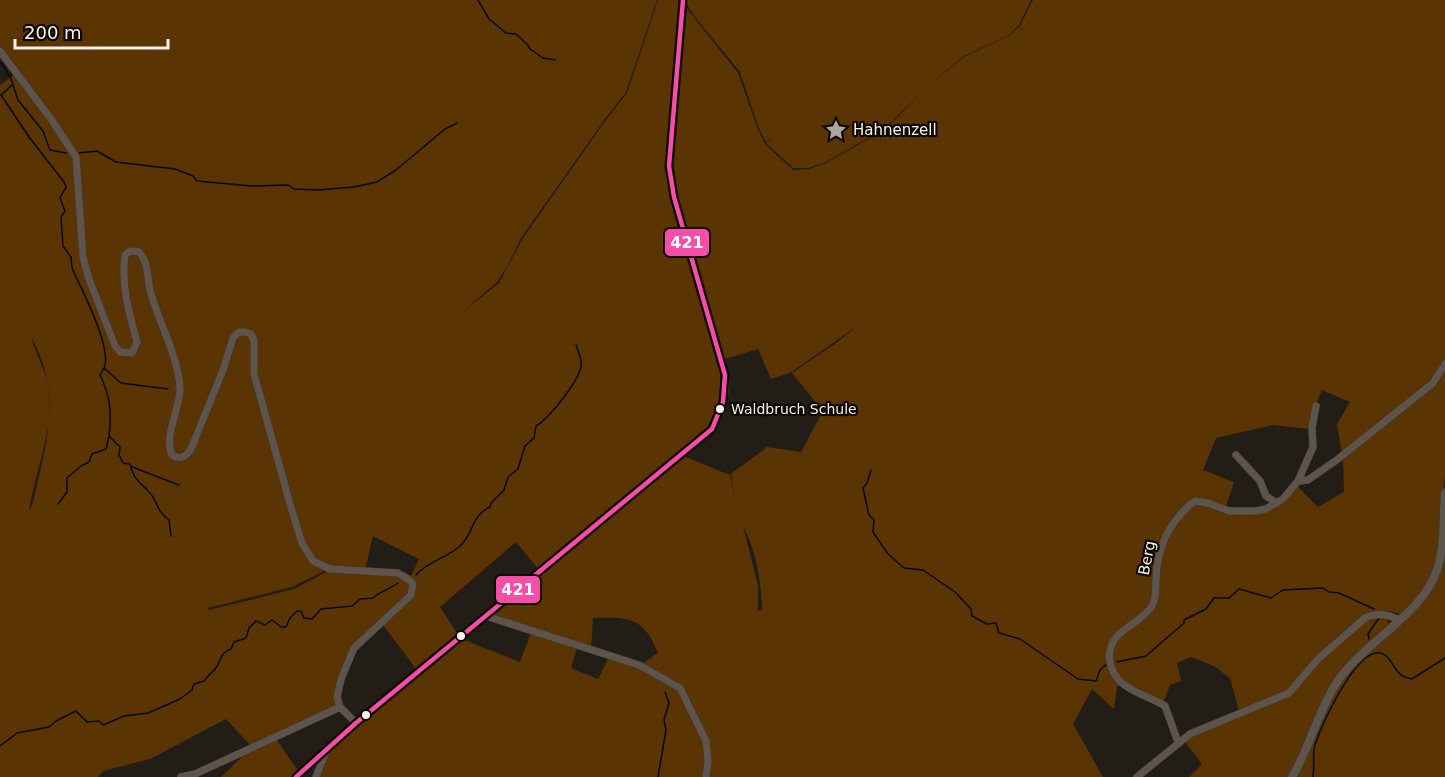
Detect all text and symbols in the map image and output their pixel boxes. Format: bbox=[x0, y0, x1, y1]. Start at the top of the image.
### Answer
scale bar bbox=[15, 12, 168, 50]
text: 200 m bbox=[24, 22, 82, 43]
place icon: Hahnenzell bbox=[824, 118, 848, 142]
place label: Hahnenzell bbox=[853, 121, 937, 139]
line badge: 421 bbox=[664, 228, 710, 257]
text: 421 bbox=[670, 233, 704, 252]
place label: Waldbruch Schule bbox=[731, 401, 857, 417]
marker: Waldbruch Schule bbox=[714, 403, 726, 415]
street label: Berg bbox=[1135, 539, 1159, 577]
line badge: 421 bbox=[495, 575, 541, 604]
text: 421 bbox=[501, 580, 535, 599]
unlabelled marker bbox=[455, 630, 467, 642]
unlabelled marker bbox=[360, 709, 372, 721]

